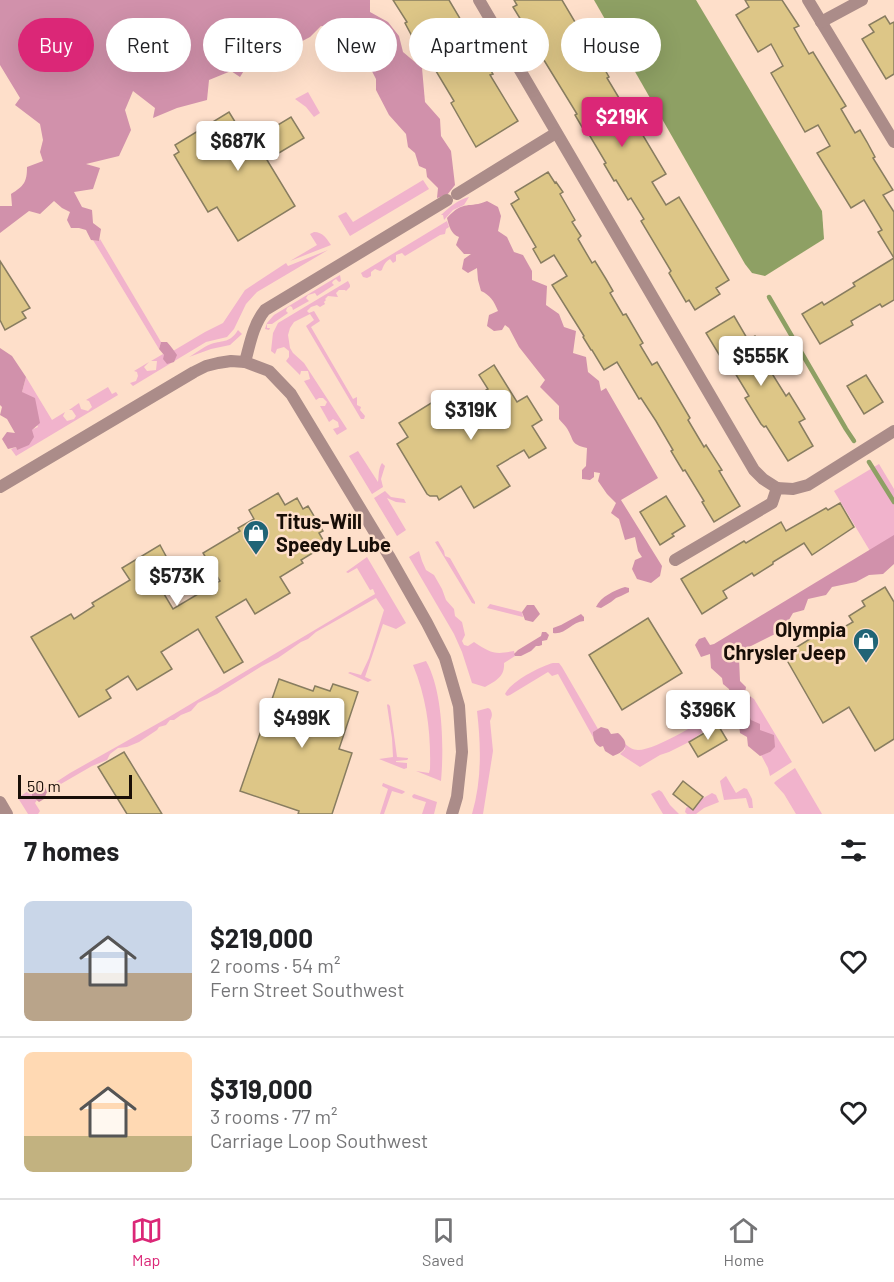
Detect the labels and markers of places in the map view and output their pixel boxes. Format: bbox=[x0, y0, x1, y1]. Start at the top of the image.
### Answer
pin: $219K bbox=[580, 97, 664, 148]
pin: $687K bbox=[196, 121, 280, 172]
pin: $555K bbox=[719, 336, 803, 387]
pin: $319K bbox=[429, 390, 513, 441]
place label: Titus-Will Speedy Lube bbox=[276, 509, 391, 556]
shop icon: Titus-Will Speedy Lube bbox=[241, 518, 271, 556]
pin: $573K bbox=[135, 556, 219, 607]
place label: Olympia Chrysler Jeep bbox=[723, 617, 846, 664]
shop icon: Olympia Chrysler Jeep bbox=[851, 626, 881, 664]
pin: $396K bbox=[666, 690, 750, 741]
pin: $499K bbox=[260, 698, 344, 749]

